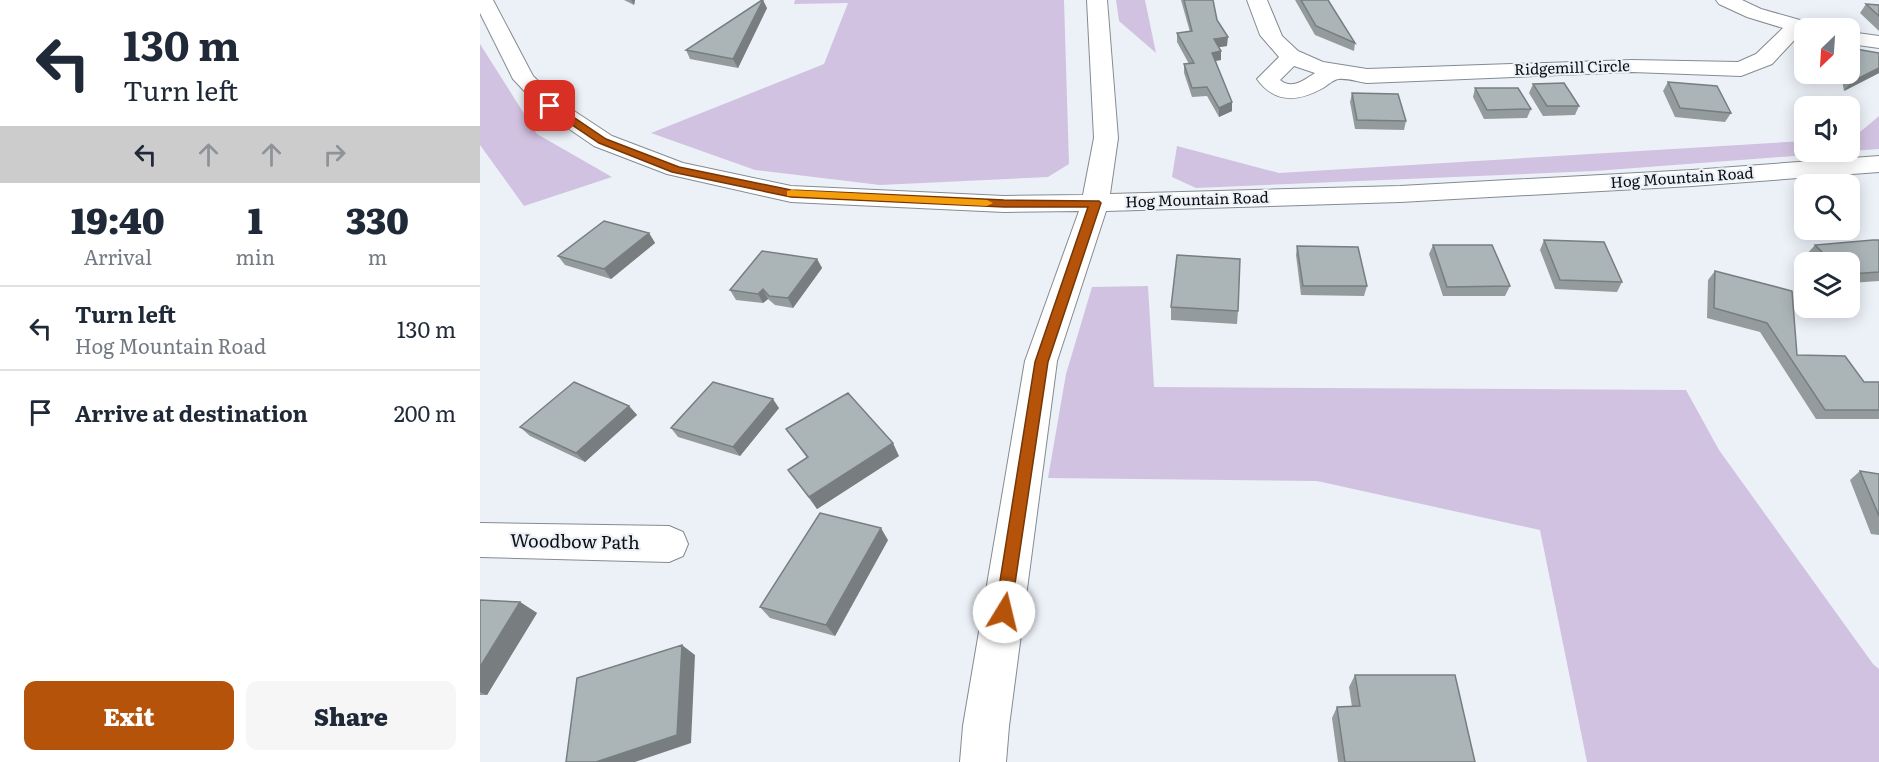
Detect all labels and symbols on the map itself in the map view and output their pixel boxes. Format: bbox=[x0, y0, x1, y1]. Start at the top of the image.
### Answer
north arrow bbox=[1794, 18, 1860, 84]
street label: Ridgemill Circle bbox=[1514, 53, 1630, 80]
pin bbox=[524, 80, 575, 131]
street label: Hog Mountain Road bbox=[1610, 160, 1754, 193]
street label: Hog Mountain Road bbox=[1125, 185, 1269, 212]
street label: Woodbow Path bbox=[510, 526, 640, 555]
position arrow bbox=[972, 580, 1036, 644]

